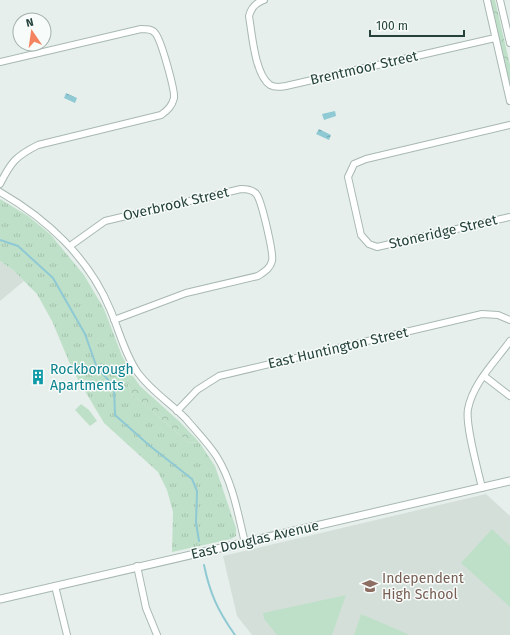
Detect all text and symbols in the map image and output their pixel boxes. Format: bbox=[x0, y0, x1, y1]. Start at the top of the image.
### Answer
north arrow bbox=[12, 12, 52, 52]
scale bar bbox=[370, 12, 464, 38]
text: N bbox=[25, 16, 35, 30]
text: 100 m bbox=[376, 19, 408, 33]
street label: Brentmoor Street bbox=[309, 47, 420, 89]
street label: Overbrook Street bbox=[121, 183, 231, 224]
street label: Stoneridge Street bbox=[387, 211, 500, 253]
street label: East Huntington Street bbox=[266, 323, 411, 372]
place label: Rockborough Apartments bbox=[50, 361, 134, 394]
building icon: Rockborough Apartments bbox=[29, 368, 47, 386]
street label: East Douglas Avenue bbox=[189, 517, 321, 563]
place label: Independent High School bbox=[382, 570, 465, 603]
school or university icon: Independent High School bbox=[361, 577, 379, 595]

